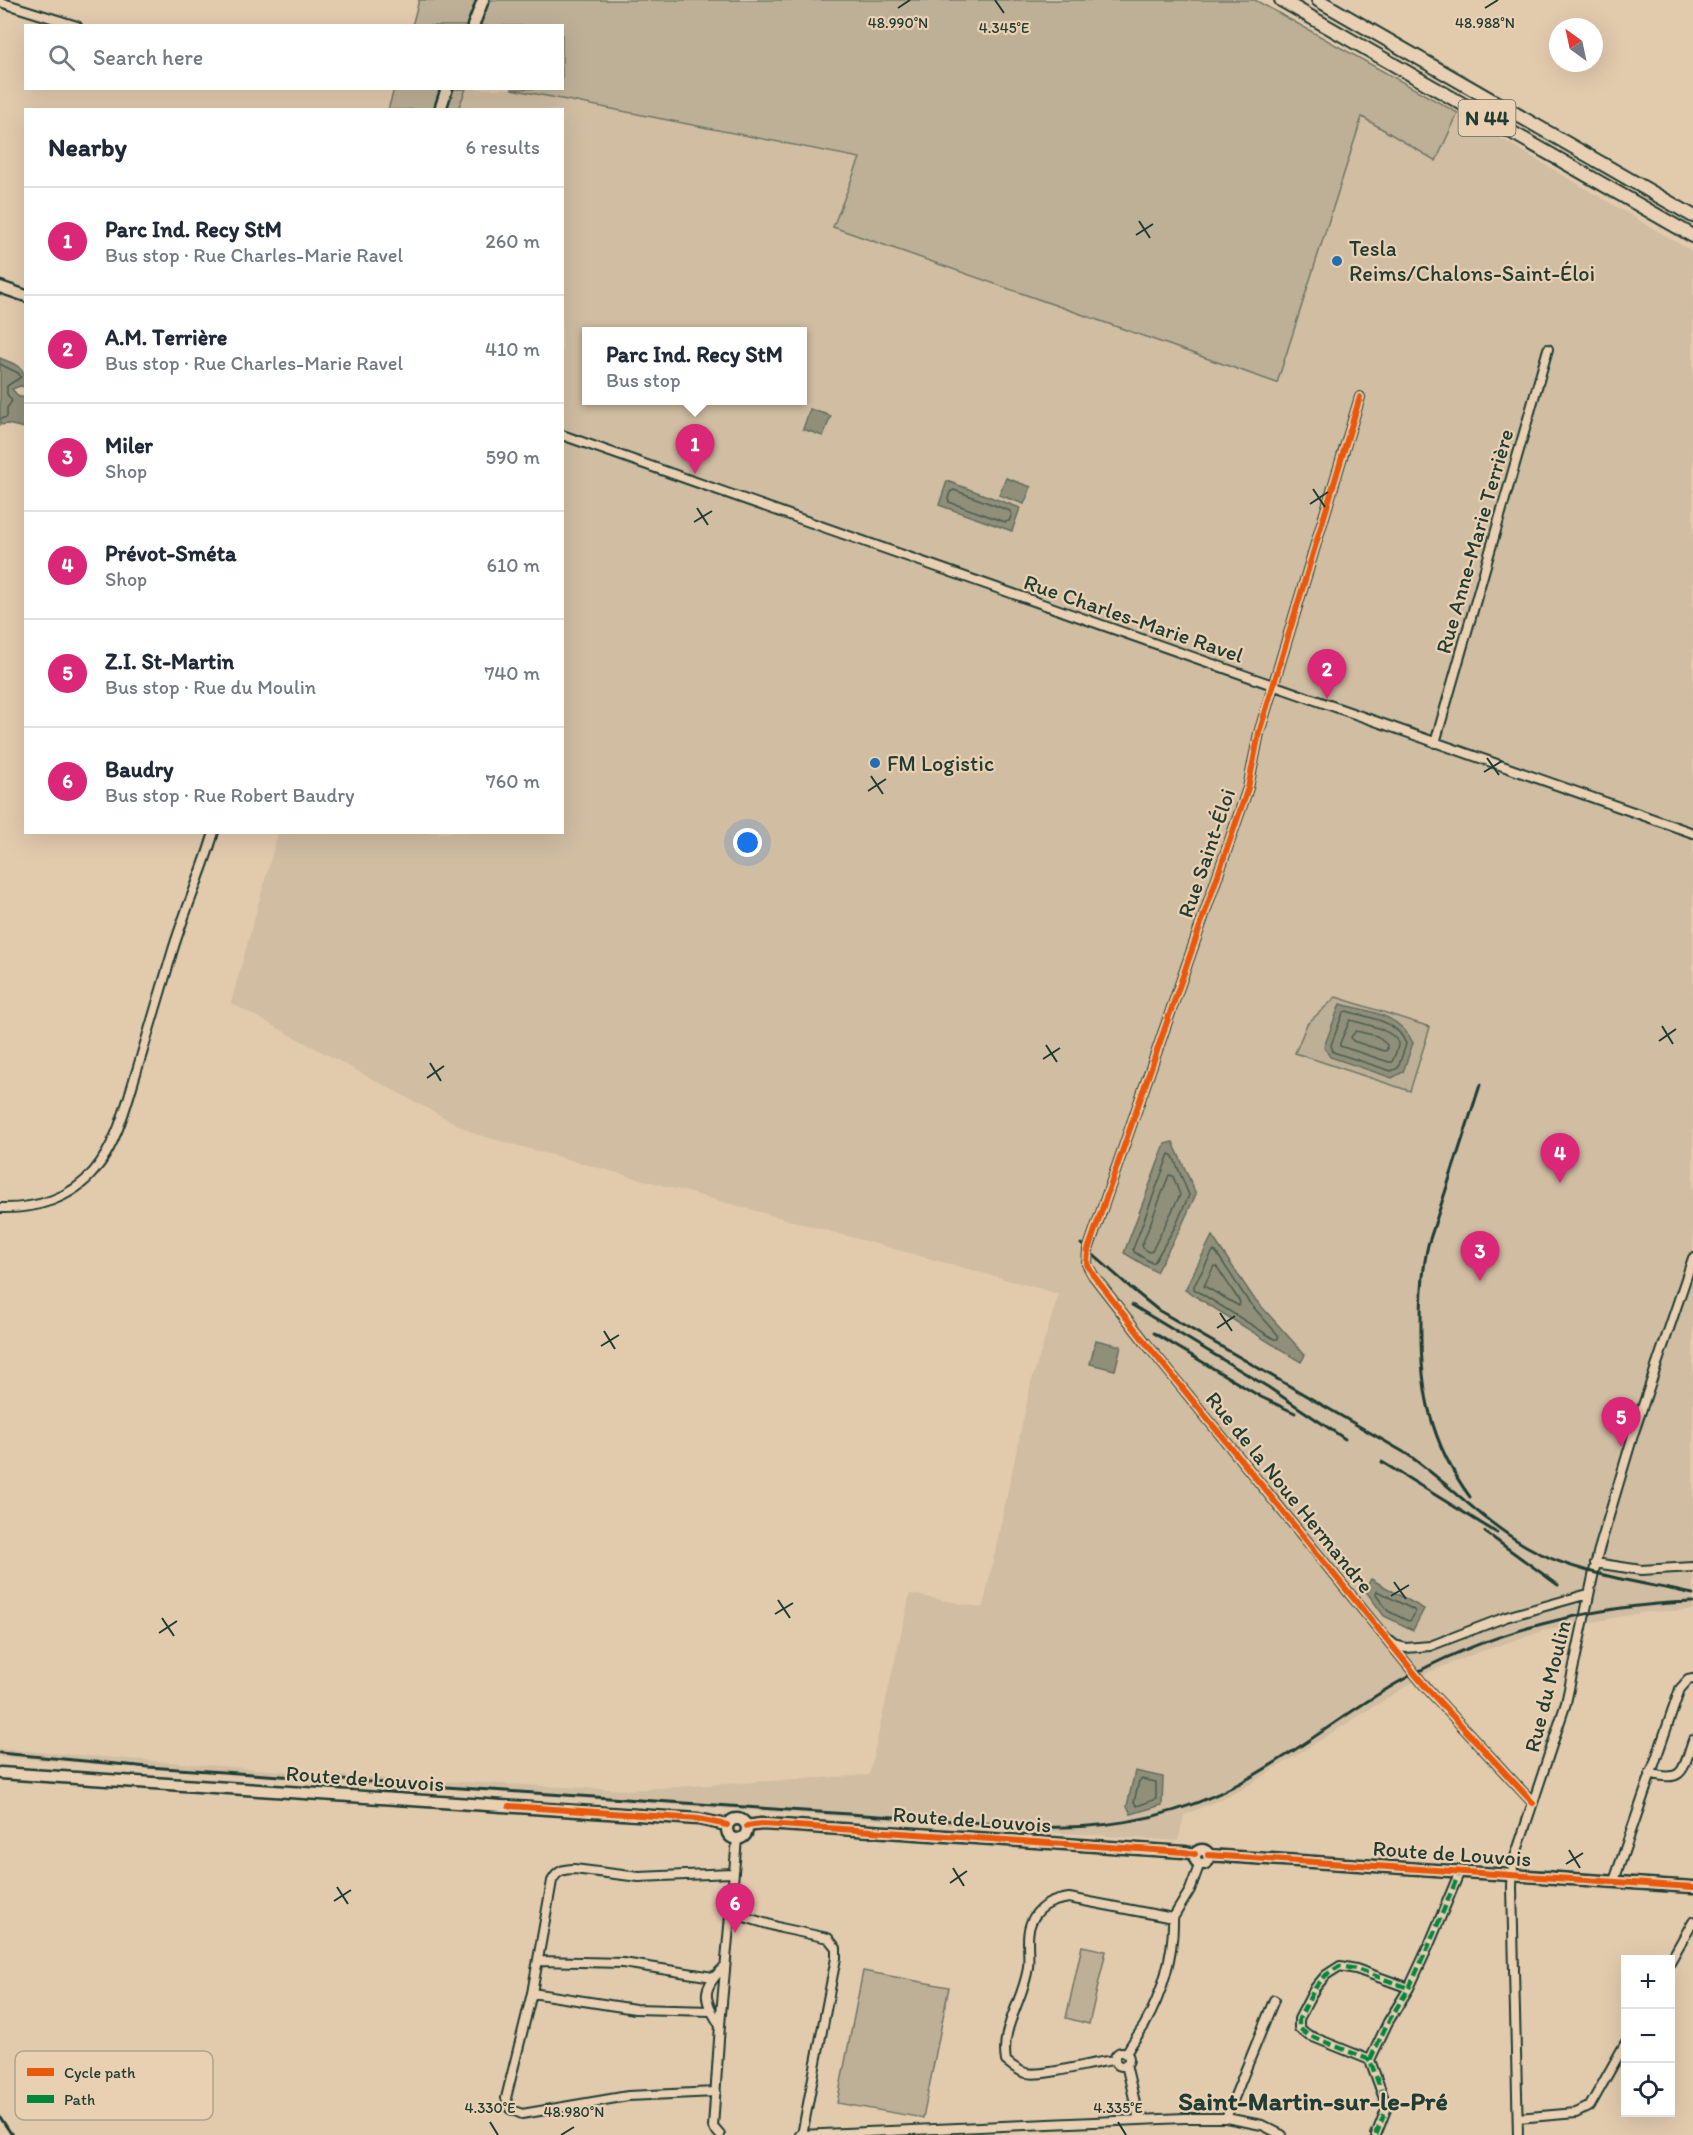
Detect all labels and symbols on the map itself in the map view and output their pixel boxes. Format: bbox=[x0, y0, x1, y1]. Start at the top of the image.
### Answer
text: 48.990°N bbox=[868, 14, 928, 32]
text: 48.988°N bbox=[1455, 14, 1515, 32]
north arrow bbox=[1549, 18, 1603, 72]
text: 4.345°E bbox=[979, 19, 1029, 37]
road number: N 44 bbox=[1458, 100, 1516, 136]
place label: Tesla Reims/Chalons-Saint-Éloi bbox=[1349, 235, 1595, 287]
marker: Tesla Reims/Chalons-Saint-Éloi bbox=[1330, 254, 1344, 268]
pin: 1 bbox=[676, 424, 714, 474]
street label: Rue Anne-Marie Terrière bbox=[1429, 426, 1520, 657]
street label: Rue Charles-Marie Ravel bbox=[1020, 568, 1247, 669]
pin: 2 bbox=[1308, 650, 1346, 699]
place label: FM Logistic bbox=[887, 750, 994, 777]
marker: FM Logistic bbox=[868, 756, 882, 770]
street label: Rue Saint-Éloi bbox=[1172, 785, 1241, 921]
your location bbox=[733, 828, 762, 857]
pin: 4 bbox=[1540, 1134, 1580, 1183]
pin: 3 bbox=[1460, 1232, 1500, 1281]
street label: Rue de la Noue Hermandre bbox=[1200, 1386, 1379, 1599]
pin: 5 bbox=[1602, 1398, 1640, 1447]
street label: Rue du Moulin bbox=[1518, 1617, 1577, 1755]
street label: Route de Louvois bbox=[285, 1759, 445, 1798]
street label: Route de Louvois bbox=[892, 1800, 1052, 1839]
street label: Route de Louvois bbox=[1372, 1834, 1532, 1873]
pin: 6 bbox=[716, 1884, 754, 1933]
legend bbox=[15, 2051, 213, 2120]
text: Cycle path bbox=[64, 2063, 136, 2082]
district label: Saint-Martin-sur-le-Pré bbox=[1178, 2085, 1448, 2117]
text: Path bbox=[64, 2090, 95, 2109]
text: 4.330°E bbox=[464, 2099, 516, 2117]
text: 4.335°E bbox=[1093, 2099, 1143, 2117]
text: 48.980°N bbox=[544, 2103, 604, 2121]

